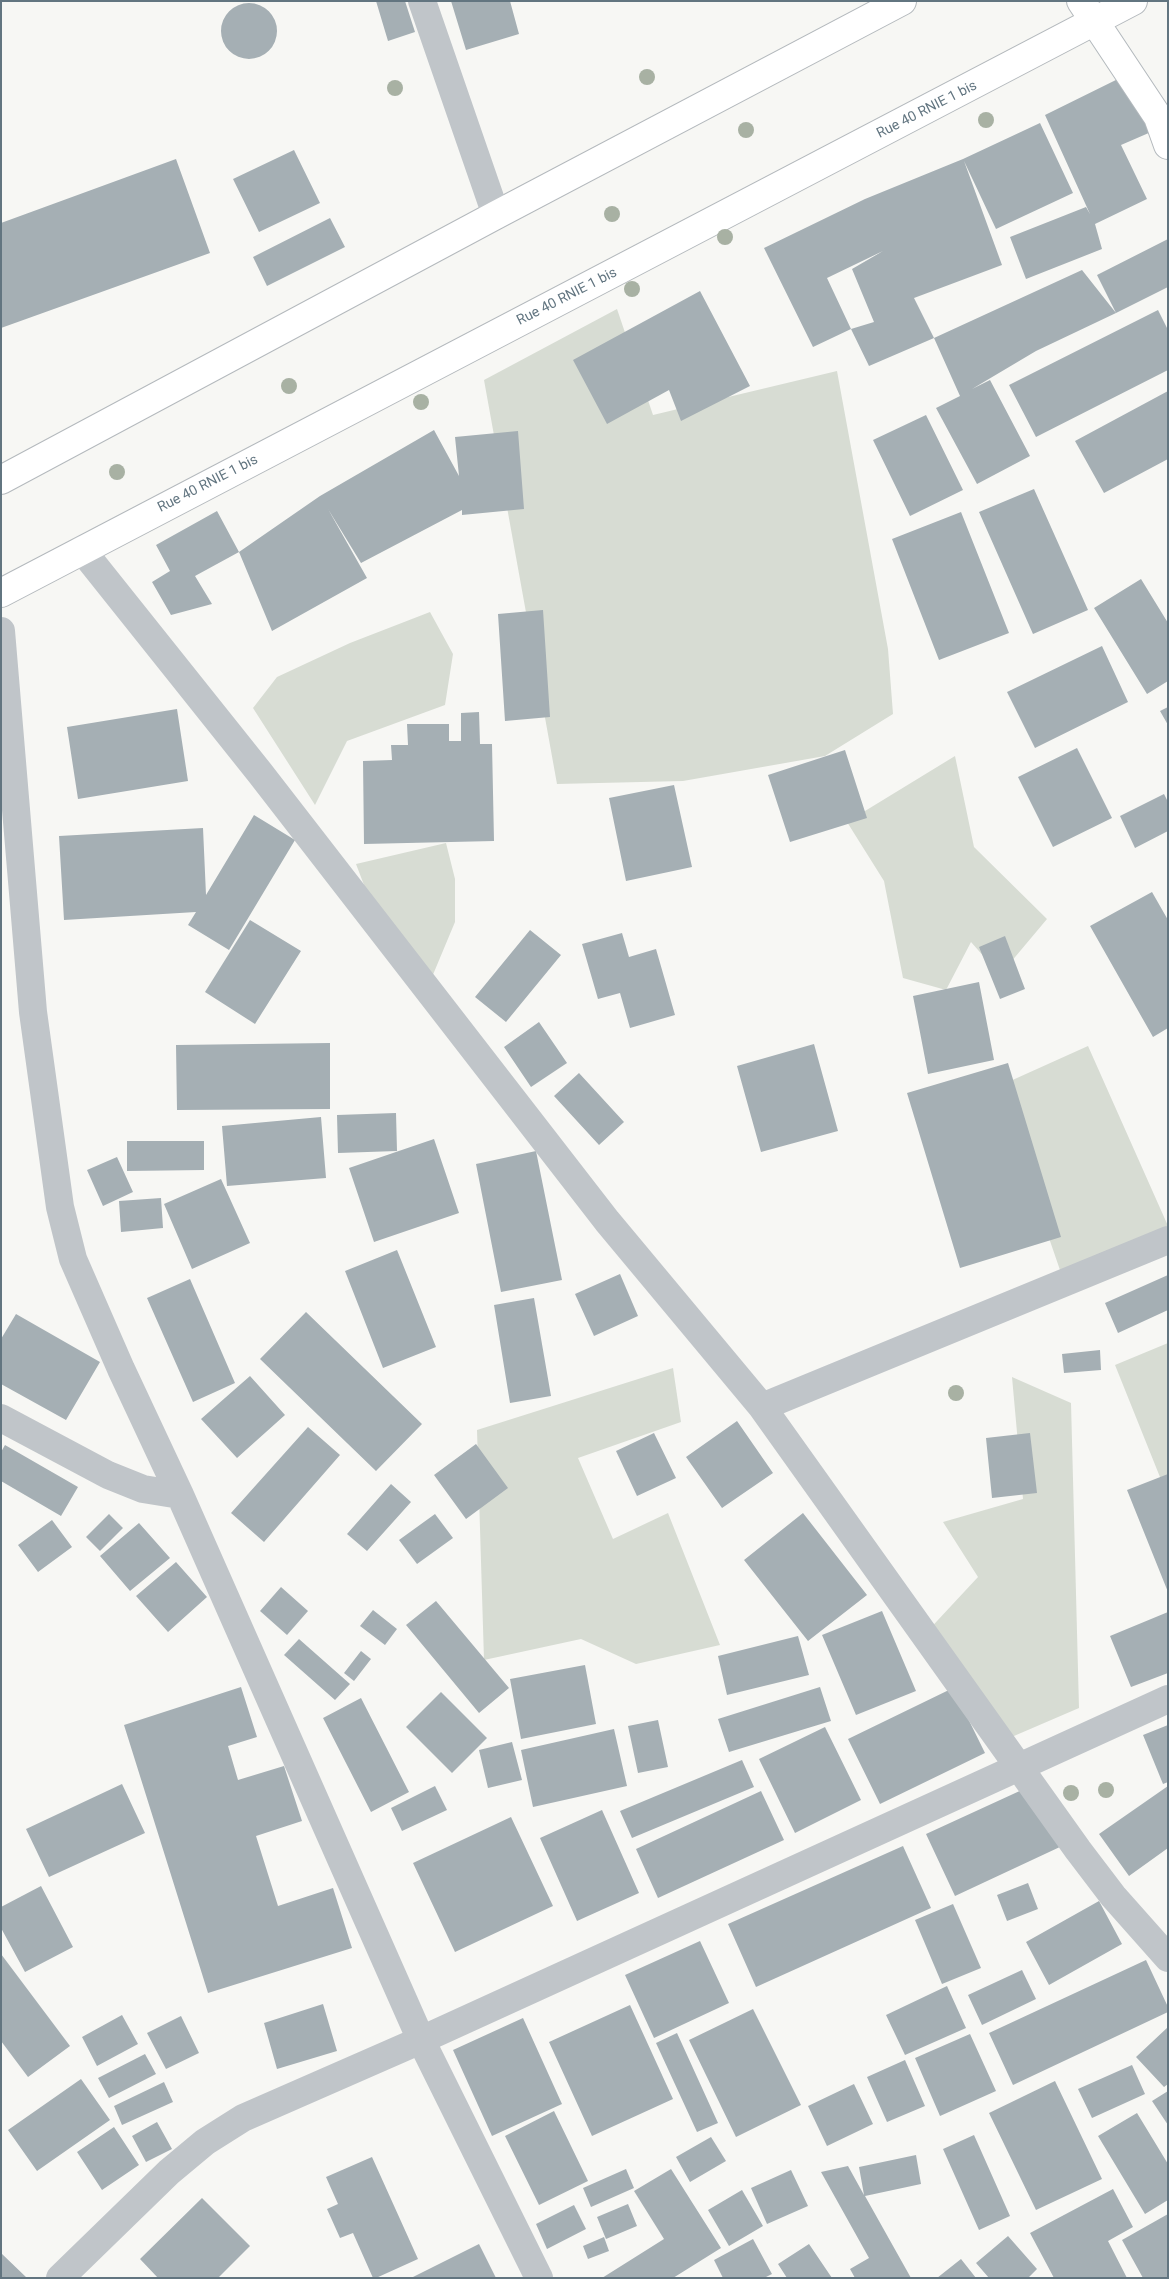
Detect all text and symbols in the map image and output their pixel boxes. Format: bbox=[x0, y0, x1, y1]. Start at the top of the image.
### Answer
street label: Rue 40 RNIE 1 bis bbox=[874, 78, 980, 142]
street label: Rue 40 RNIE 1 bis bbox=[514, 265, 620, 329]
street label: Rue 40 RNIE 1 bis bbox=[155, 452, 261, 516]

